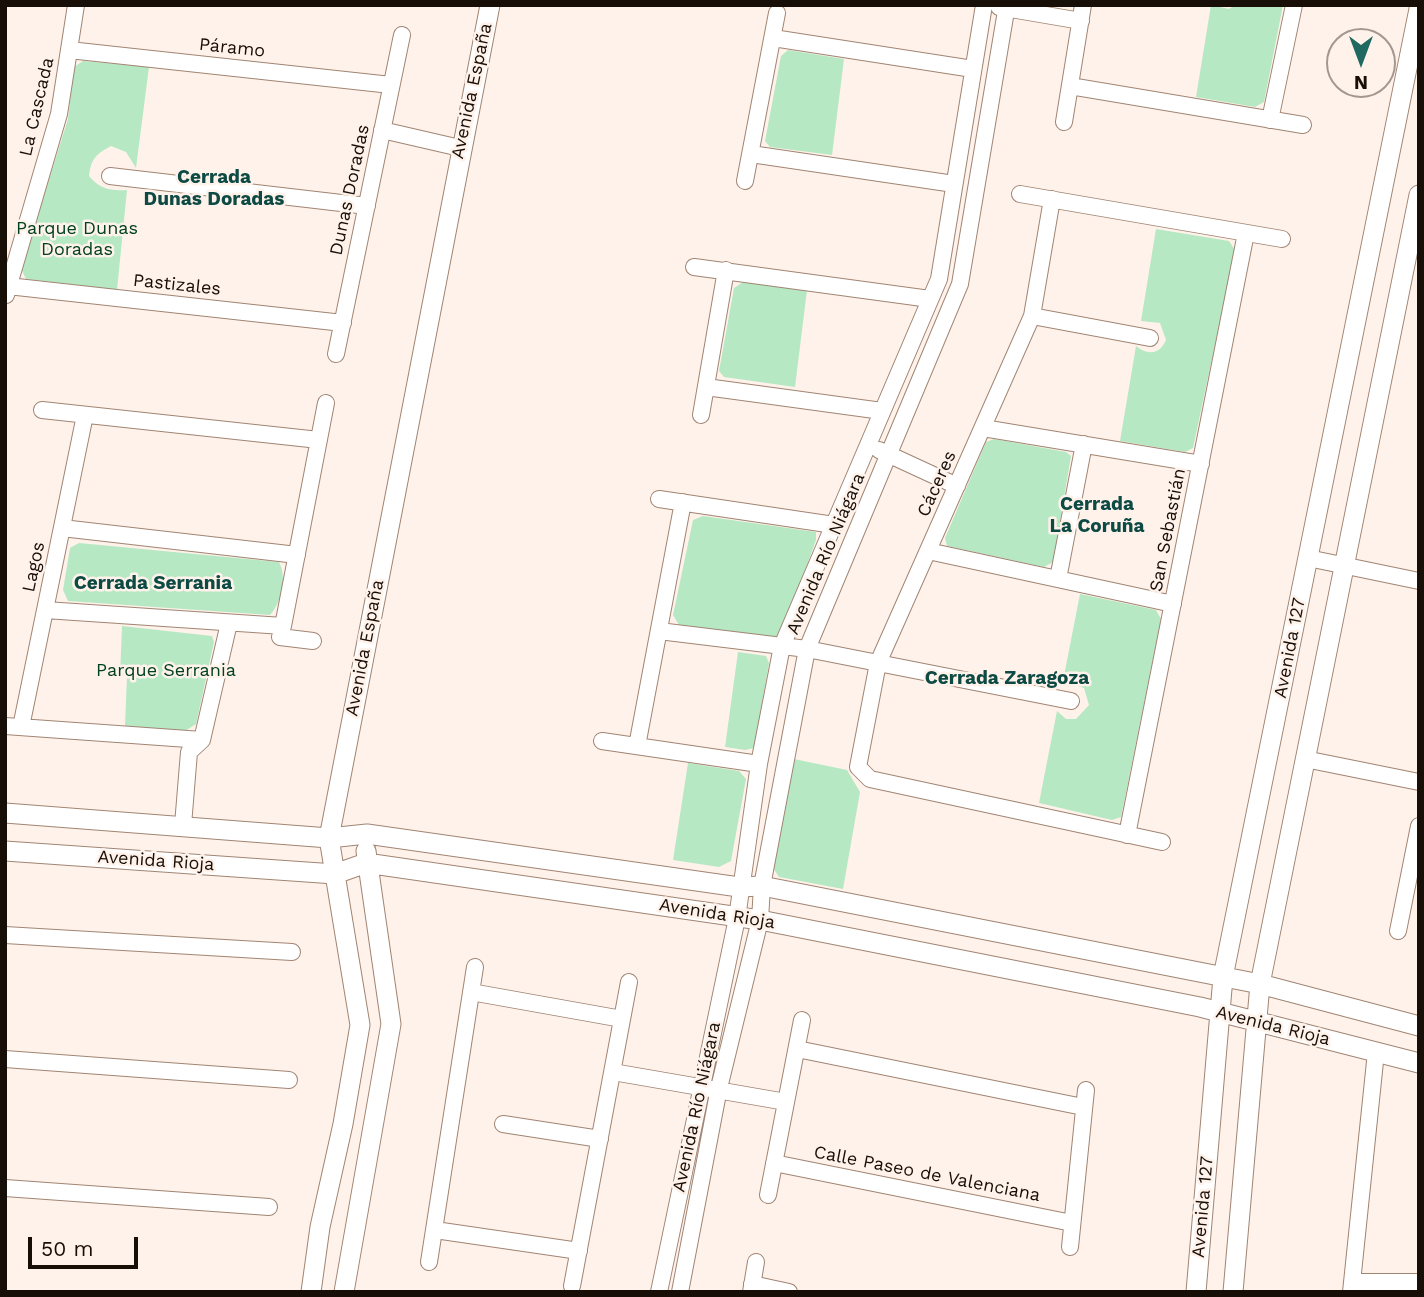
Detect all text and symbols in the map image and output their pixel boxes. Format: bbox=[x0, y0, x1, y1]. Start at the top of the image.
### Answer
street label: Avenida España bbox=[447, 21, 497, 161]
north arrow bbox=[1326, 28, 1396, 98]
street label: Páramo bbox=[198, 34, 266, 62]
street label: La Cascada bbox=[15, 55, 59, 159]
text: N bbox=[1354, 71, 1368, 94]
street label: Dunas Doradas bbox=[326, 123, 374, 257]
district label: Cerrada Dunas Doradas bbox=[144, 166, 284, 210]
park label: Parque Dunas Doradas bbox=[16, 218, 138, 260]
street label: Pastizales bbox=[132, 270, 222, 300]
street label: Cáceres bbox=[913, 448, 961, 520]
street label: San Sebastián bbox=[1145, 466, 1191, 594]
street label: Avenida Río Niágara bbox=[782, 470, 870, 638]
district label: Cerrada La Coruña bbox=[1050, 493, 1144, 537]
street label: Lagos bbox=[18, 540, 50, 594]
district label: Cerrada Serrania bbox=[74, 572, 232, 594]
street label: Avenida España bbox=[341, 578, 389, 718]
street label: Avenida 127 bbox=[1270, 596, 1310, 700]
park label: Parque Serrania bbox=[96, 660, 236, 682]
district label: Cerrada Zaragoza bbox=[925, 667, 1089, 689]
street label: Avenida Rioja bbox=[97, 846, 215, 876]
street label: Avenida Rioja bbox=[658, 894, 776, 934]
street label: Avenida Rioja bbox=[1214, 1001, 1332, 1051]
street label: Avenida Río Niágara bbox=[668, 1020, 726, 1194]
street label: Calle Paseo de Valenciana bbox=[812, 1141, 1042, 1207]
street label: Avenida 127 bbox=[1188, 1155, 1218, 1259]
scale bar bbox=[32, 1224, 142, 1268]
text: 50 m bbox=[41, 1236, 93, 1261]

